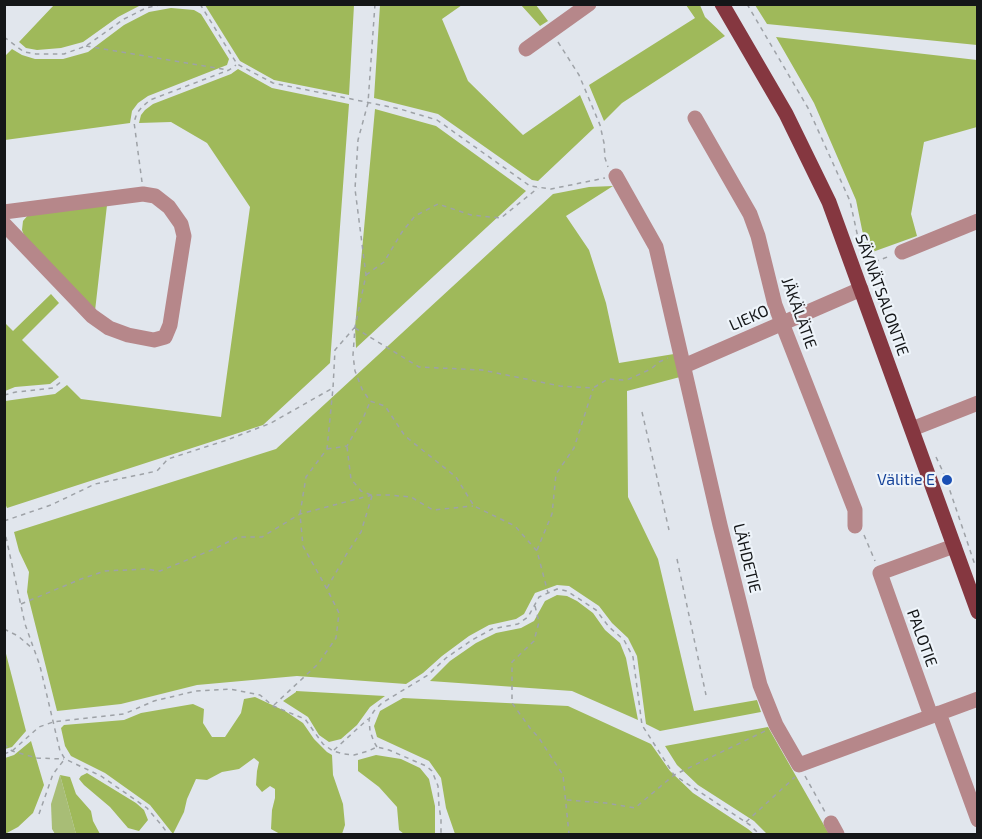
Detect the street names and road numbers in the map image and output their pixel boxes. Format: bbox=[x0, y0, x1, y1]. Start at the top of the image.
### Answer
street label: SÄYNÄTSALONTIE bbox=[851, 232, 913, 358]
street label: JÄKÄLÄTIE bbox=[777, 275, 821, 351]
street label: LIEKO bbox=[726, 301, 772, 335]
street label: LÄHDETIE bbox=[729, 521, 765, 595]
street label: PALOTIE bbox=[903, 607, 941, 669]

